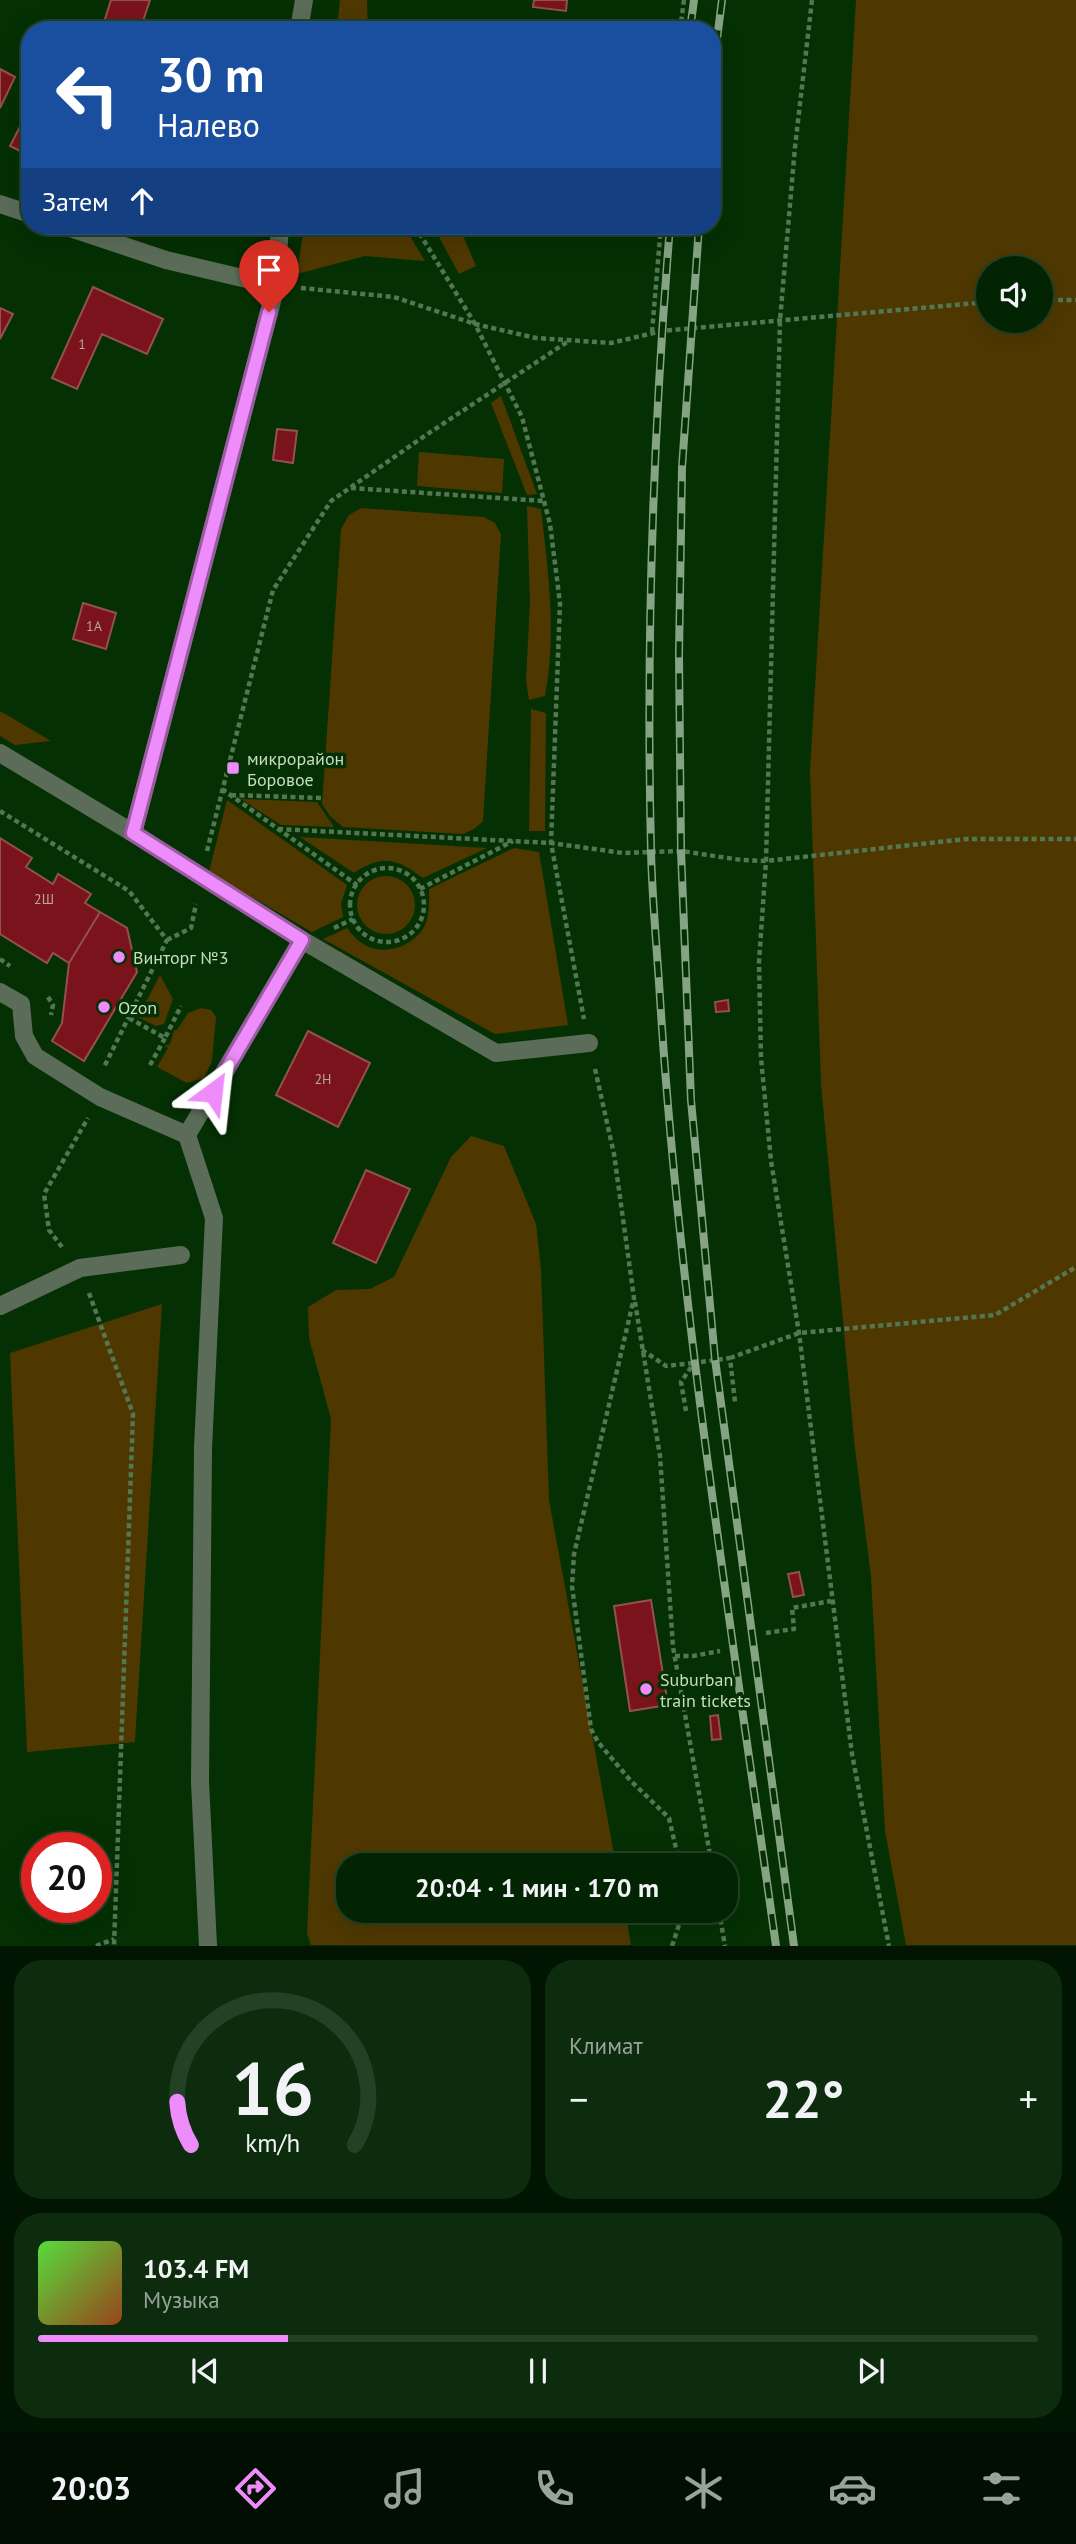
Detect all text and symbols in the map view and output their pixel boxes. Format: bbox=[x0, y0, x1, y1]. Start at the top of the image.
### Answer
text: 30 m bbox=[157, 42, 264, 106]
icon: left bbox=[42, 49, 133, 140]
text: Налево bbox=[157, 104, 260, 146]
icon: ahead bbox=[123, 182, 161, 220]
text: Затем bbox=[42, 185, 109, 218]
pin bbox=[239, 240, 299, 312]
icon: arrive bbox=[250, 251, 288, 289]
map controls bbox=[976, 256, 1053, 333]
button: sound bbox=[976, 256, 1053, 333]
house number: 1 bbox=[78, 335, 86, 353]
house number: 1А bbox=[86, 617, 103, 635]
place label: микрорайон Боровое bbox=[247, 747, 344, 791]
marker: микрорайон Боровое bbox=[225, 760, 241, 776]
house number: 2Ш bbox=[34, 890, 54, 908]
place label: Винторг №3 bbox=[133, 946, 228, 969]
marker: Винторг №3 bbox=[111, 949, 127, 965]
place label: Ozon bbox=[118, 996, 157, 1019]
marker: Ozon bbox=[96, 999, 112, 1015]
position arrow bbox=[176, 1055, 250, 1129]
house number: 2Н bbox=[314, 1070, 332, 1088]
place label: Suburban train tickets bbox=[660, 1668, 751, 1712]
marker: Suburban train tickets bbox=[638, 1681, 654, 1697]
speed limit sign: 20 bbox=[21, 1832, 112, 1923]
text: 20:04 · 1 мин · 170 m bbox=[415, 1871, 659, 1904]
text: Климат bbox=[569, 2031, 643, 2060]
text: 16 bbox=[231, 2042, 314, 2136]
text: 22° bbox=[763, 2065, 844, 2132]
text: − bbox=[569, 2074, 588, 2123]
text: + bbox=[1019, 2074, 1038, 2123]
text: km/h bbox=[245, 2127, 300, 2159]
text: 103.4 FM bbox=[143, 2252, 249, 2285]
text: Музыка bbox=[143, 2285, 220, 2314]
icon: previous bbox=[186, 2352, 224, 2390]
icon: pause bbox=[519, 2352, 557, 2390]
icon: next bbox=[852, 2352, 890, 2390]
icon: directions bbox=[231, 2464, 280, 2513]
icon: music bbox=[380, 2464, 429, 2513]
icon: phone bbox=[530, 2464, 579, 2513]
icon: climate bbox=[679, 2464, 728, 2513]
icon: car bbox=[828, 2464, 877, 2513]
icon: filters bbox=[977, 2464, 1026, 2513]
text: 20:03 bbox=[50, 2467, 131, 2509]

